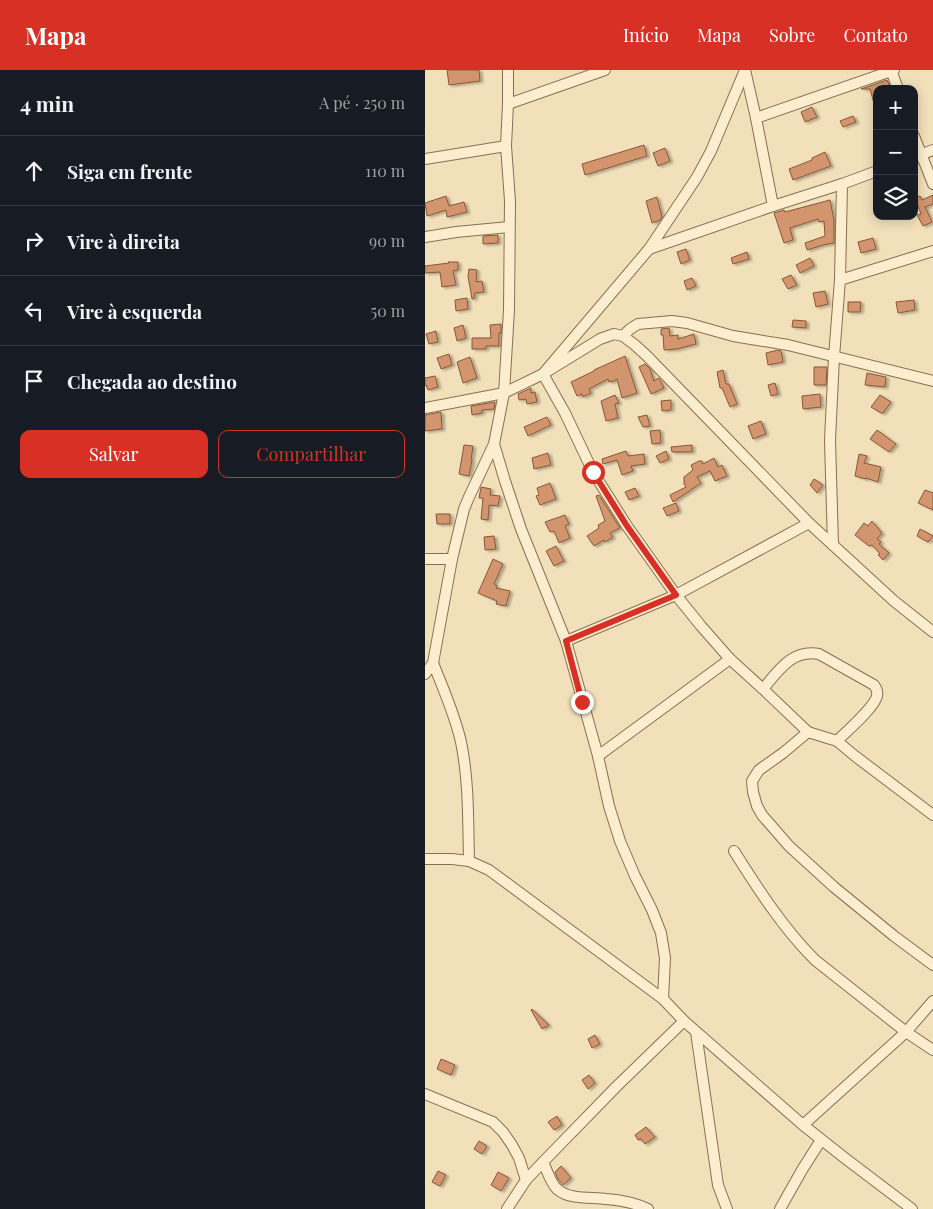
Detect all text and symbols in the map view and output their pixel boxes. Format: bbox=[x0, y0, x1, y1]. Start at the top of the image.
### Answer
text: Mapa bbox=[25, 19, 86, 51]
text: Início bbox=[623, 23, 669, 47]
text: Mapa bbox=[697, 23, 741, 47]
text: Sobre bbox=[769, 23, 815, 47]
text: Contato bbox=[843, 23, 908, 47]
map controls bbox=[873, 85, 918, 220]
button: + bbox=[873, 85, 918, 130]
text: 4 min bbox=[20, 89, 74, 117]
text: A pé · 250 m bbox=[319, 92, 405, 113]
button: − bbox=[873, 130, 918, 175]
icon: ahead bbox=[20, 157, 48, 185]
text: Siga em frente bbox=[67, 158, 192, 184]
text: 110 m bbox=[365, 160, 405, 181]
button: layers bbox=[873, 175, 918, 220]
icon: right bbox=[20, 227, 48, 255]
text: Vire à direita bbox=[67, 228, 180, 254]
text: 90 m bbox=[369, 230, 405, 251]
icon: left bbox=[20, 297, 48, 325]
text: Vire à esquerda bbox=[67, 298, 202, 324]
text: 50 m bbox=[371, 300, 405, 321]
icon: arrive bbox=[20, 367, 48, 395]
text: Chegada ao destino bbox=[67, 368, 237, 394]
button: Salvar bbox=[20, 430, 208, 478]
button: Compartilhar bbox=[218, 430, 405, 478]
route start bbox=[582, 461, 605, 484]
route end bbox=[571, 691, 594, 714]

